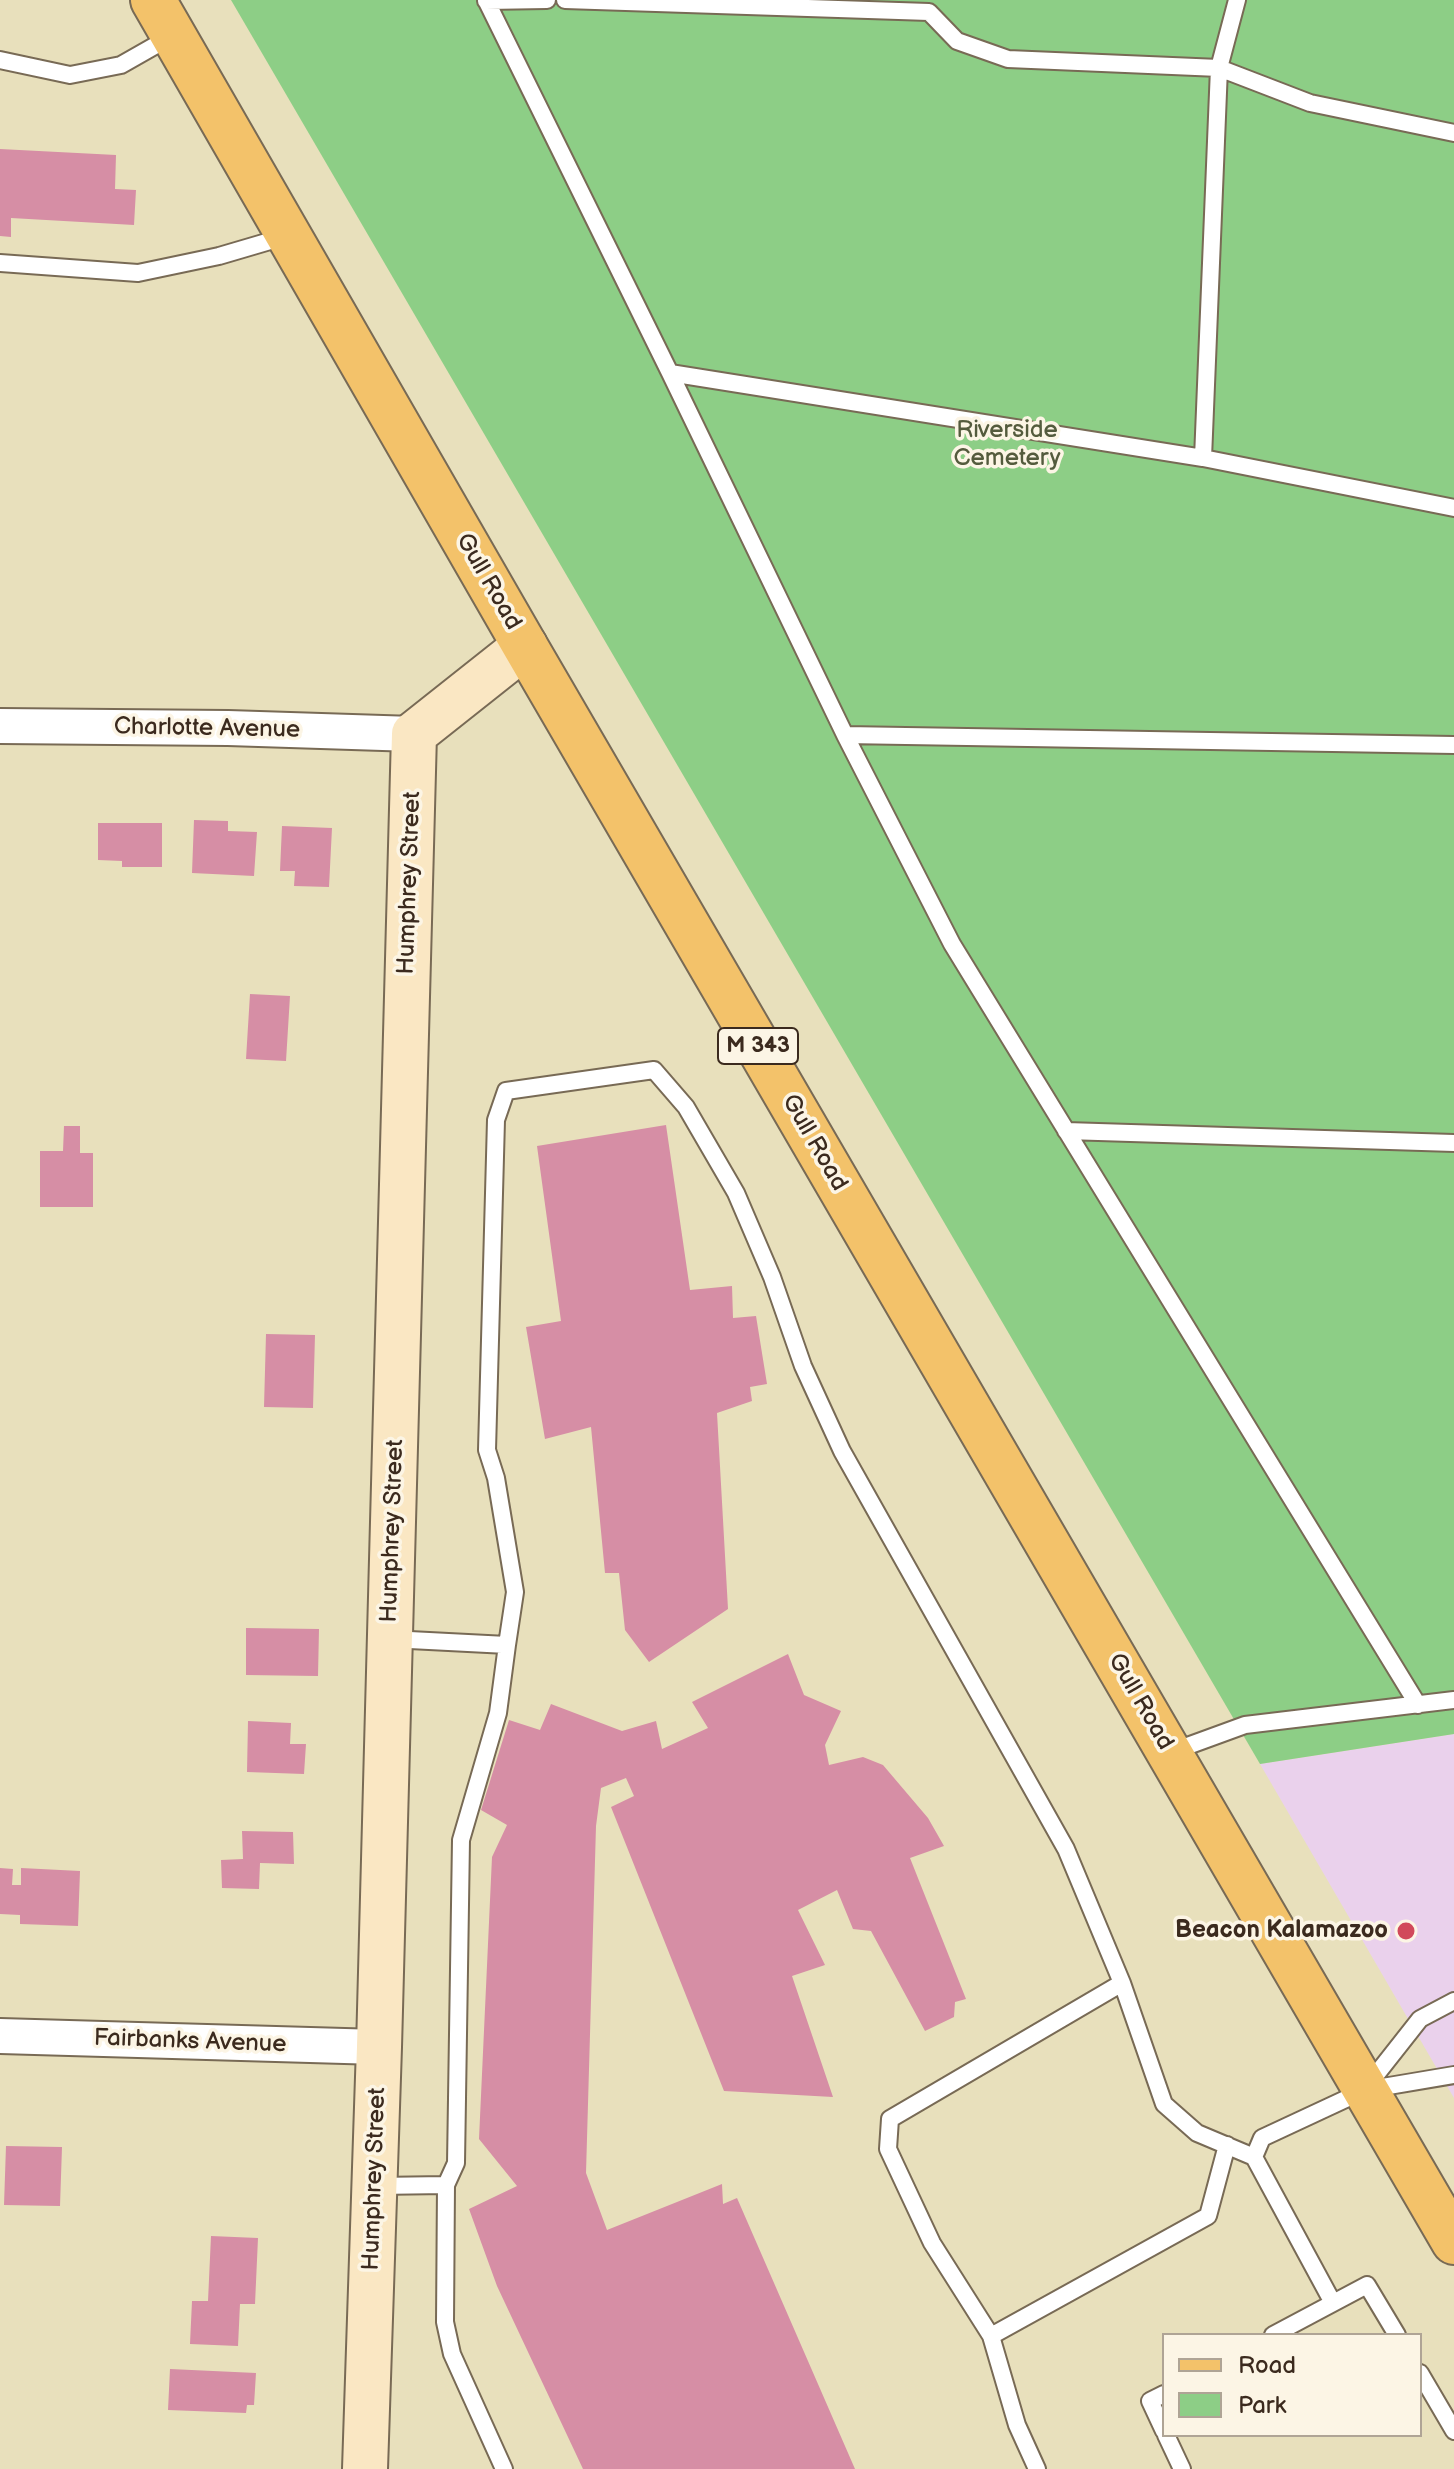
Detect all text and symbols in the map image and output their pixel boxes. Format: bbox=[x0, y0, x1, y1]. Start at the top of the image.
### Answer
park label: Riverside Cemetery bbox=[954, 417, 1060, 473]
street label: Gull Road bbox=[449, 529, 527, 635]
street label: Charlotte Avenue bbox=[114, 713, 300, 745]
street label: Humphrey Street bbox=[392, 791, 428, 975]
road number: M 343 bbox=[718, 1028, 798, 1064]
street label: Gull Road bbox=[775, 1090, 853, 1196]
street label: Humphrey Street bbox=[375, 1439, 411, 1623]
street label: Gull Road bbox=[1101, 1649, 1179, 1755]
place label: Beacon Kalamazoo bbox=[1175, 1917, 1388, 1945]
marker: Beacon Kalamazoo bbox=[1395, 1920, 1417, 1942]
street label: Fairbanks Avenue bbox=[93, 2024, 287, 2060]
street label: Humphrey Street bbox=[357, 2087, 393, 2271]
legend bbox=[1162, 2333, 1422, 2437]
text: Road bbox=[1238, 2351, 1296, 2380]
text: Park bbox=[1238, 2391, 1286, 2420]

